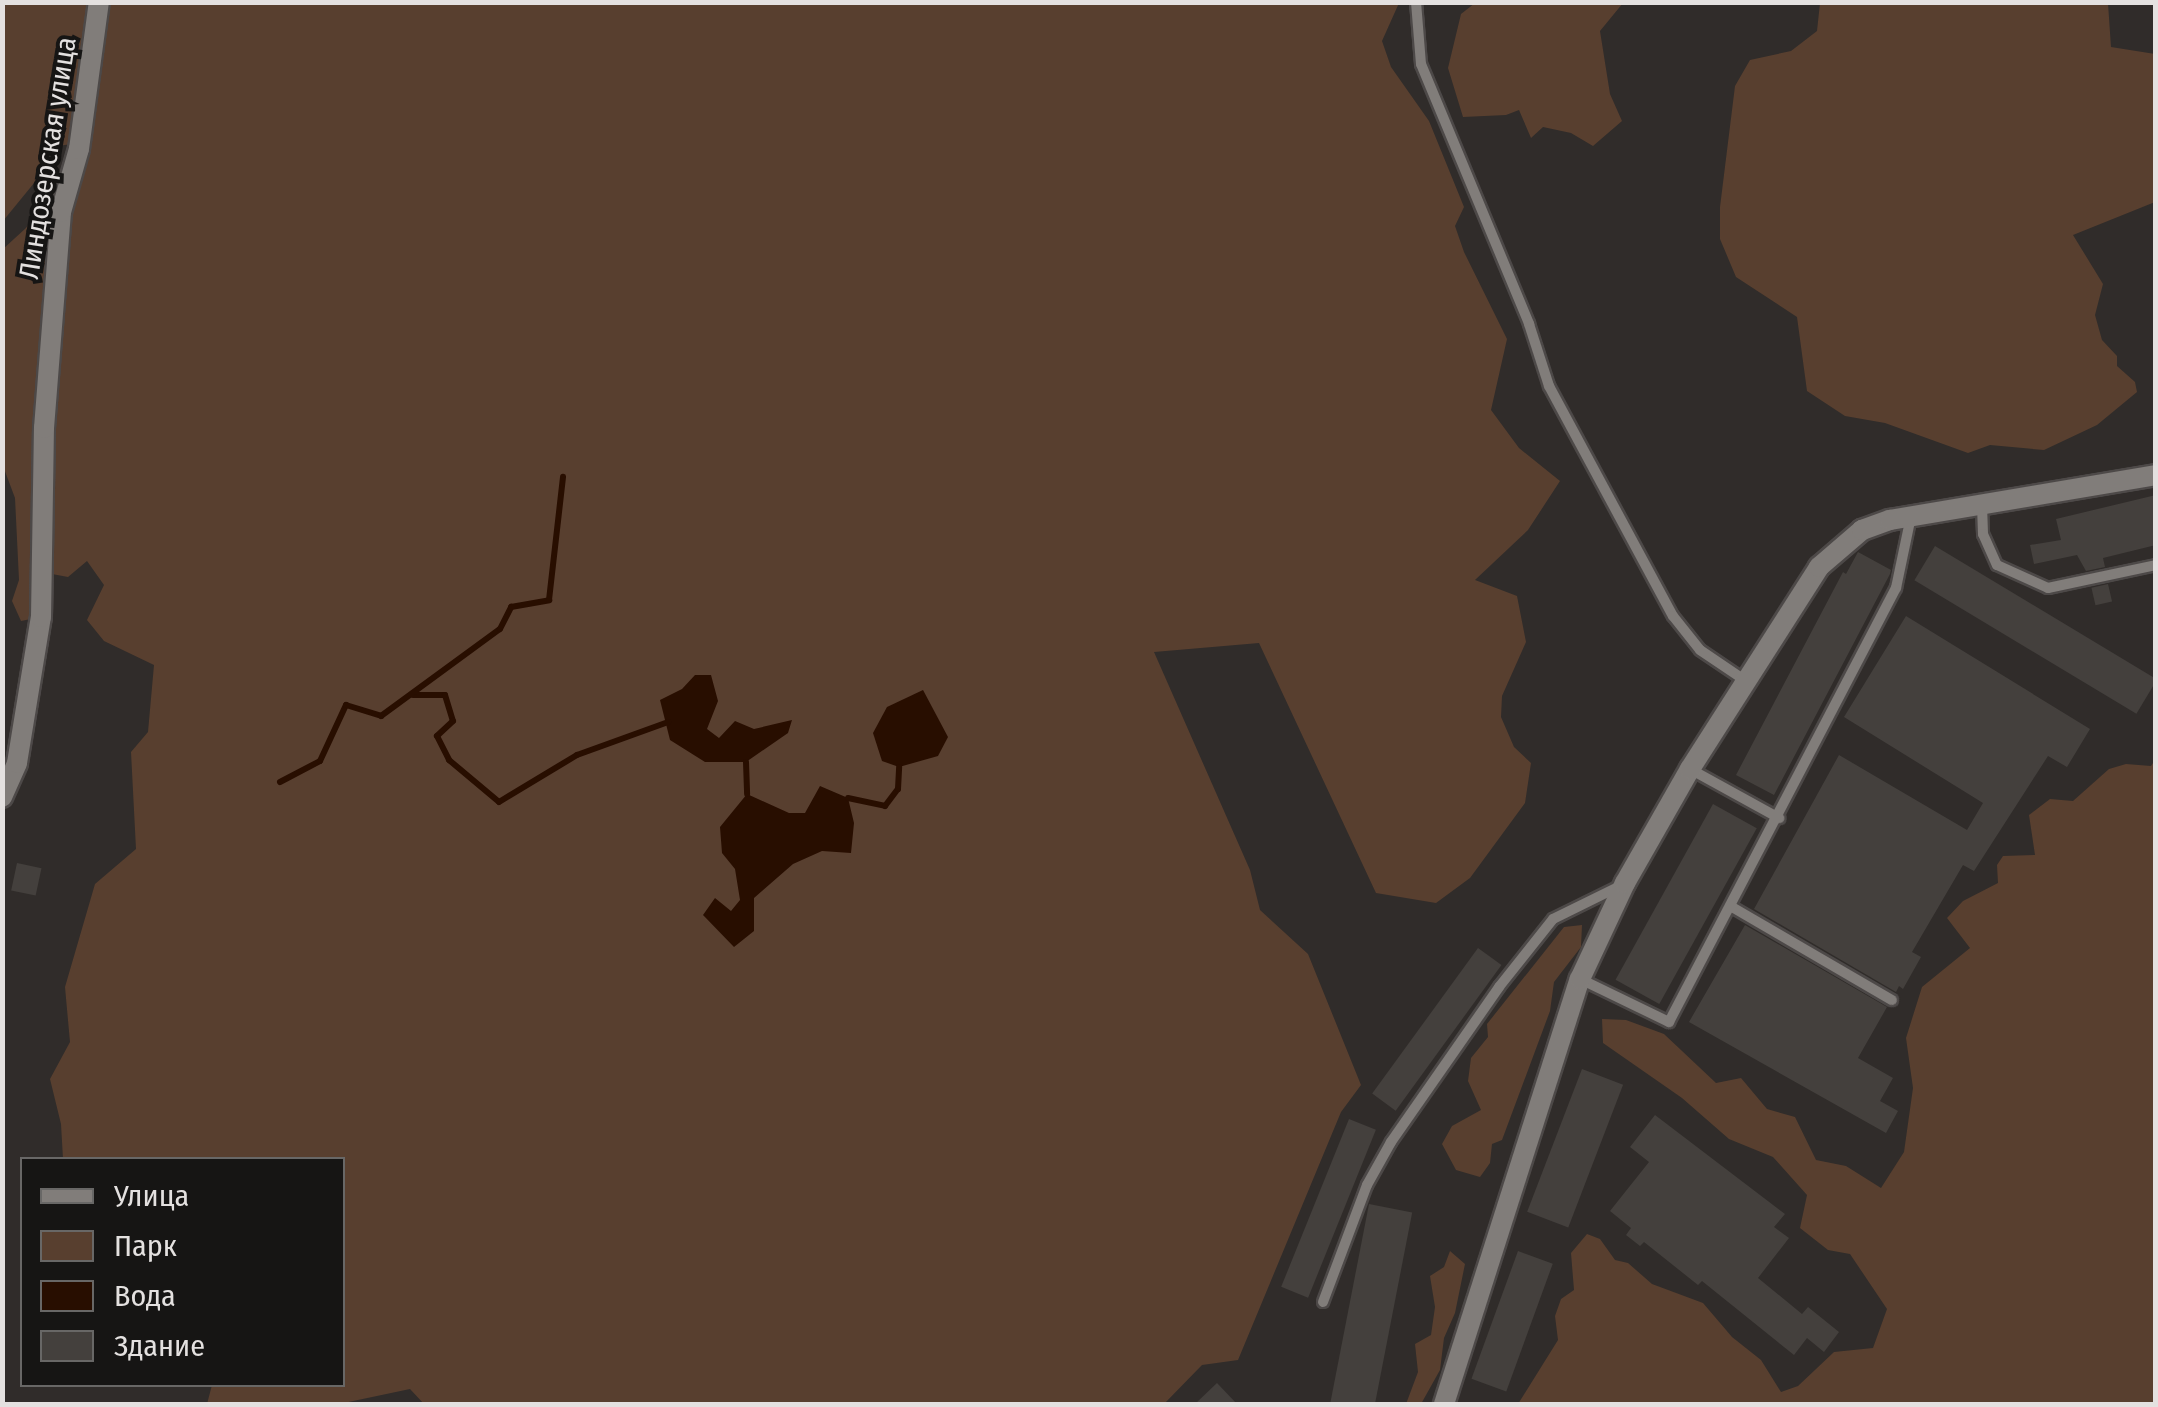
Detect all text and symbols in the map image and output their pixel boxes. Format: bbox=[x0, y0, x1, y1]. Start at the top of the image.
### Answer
street label: Линдозерская улица bbox=[12, 35, 84, 281]
legend bbox=[20, 1157, 345, 1387]
text: Улица bbox=[114, 1178, 189, 1214]
text: Парк bbox=[114, 1228, 177, 1264]
text: Вода bbox=[114, 1278, 176, 1314]
text: Здание bbox=[114, 1328, 205, 1364]

